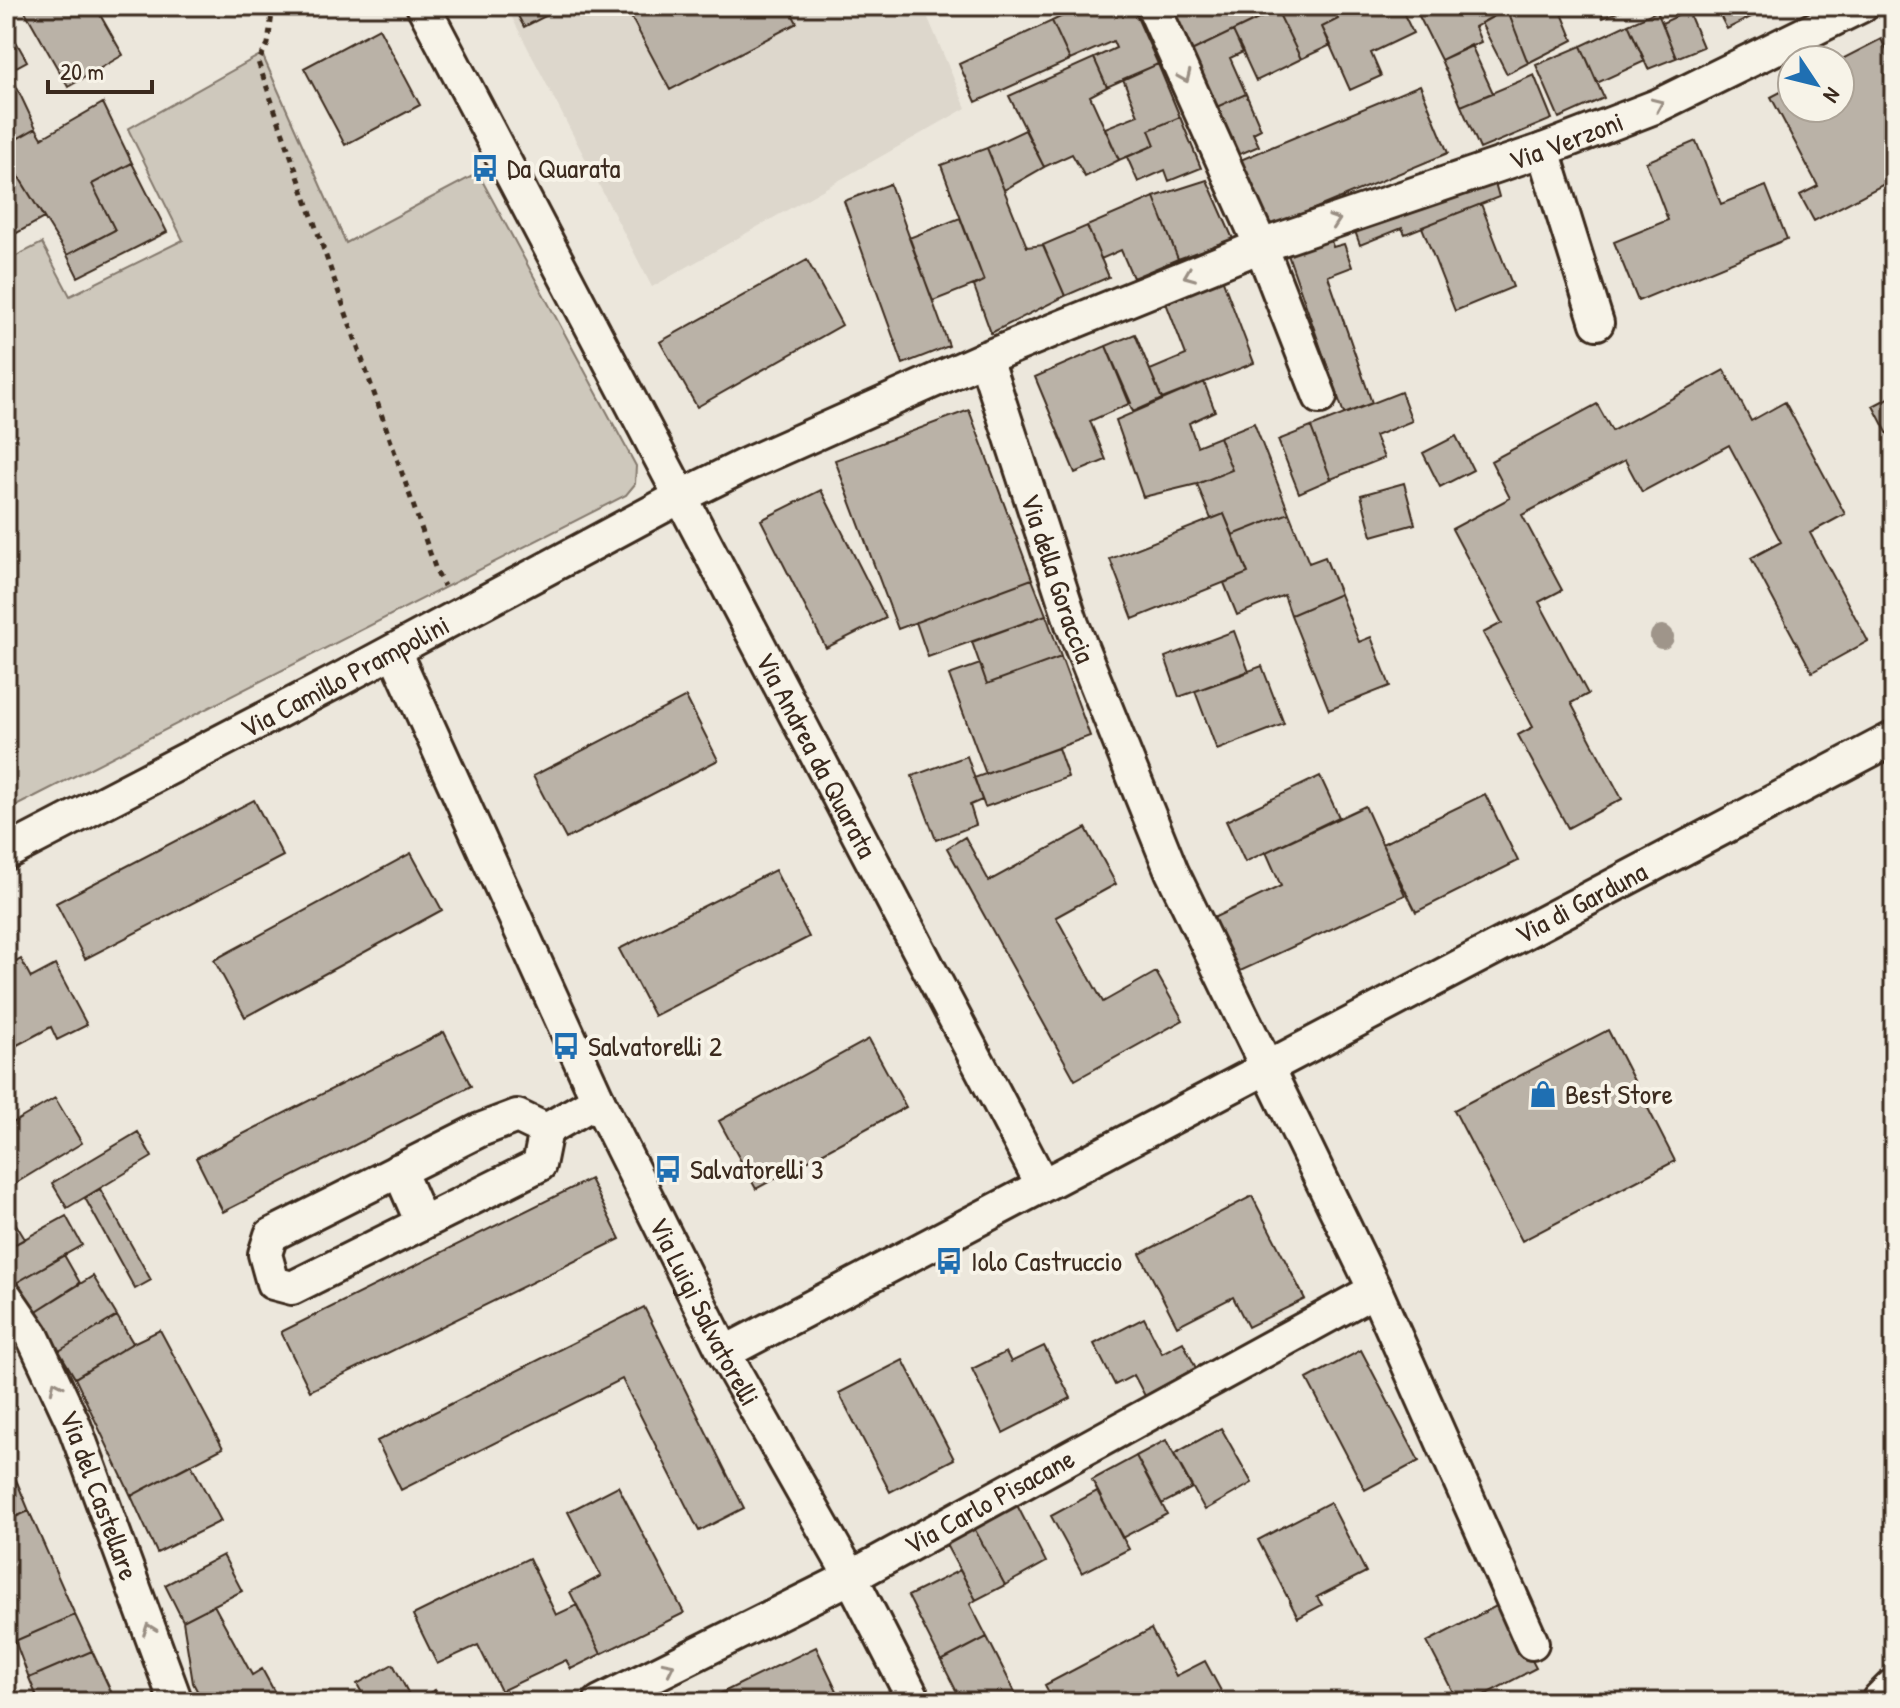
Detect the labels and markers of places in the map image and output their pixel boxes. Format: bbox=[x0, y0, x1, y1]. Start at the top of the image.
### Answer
place label: Da Quarata bbox=[507, 149, 621, 187]
bus stop icon: Da Quarata bbox=[470, 153, 500, 183]
place label: Salvatorelli 2 bbox=[588, 1027, 722, 1065]
bus stop icon: Salvatorelli 2 bbox=[551, 1031, 581, 1061]
place label: Best Store bbox=[1565, 1075, 1673, 1113]
shop icon: Best Store bbox=[1528, 1079, 1558, 1109]
place label: Salvatorelli 3 bbox=[690, 1150, 824, 1188]
bus stop icon: Salvatorelli 3 bbox=[653, 1154, 683, 1184]
place label: Iolo Castruccio bbox=[971, 1242, 1122, 1280]
bus stop icon: Iolo Castruccio bbox=[934, 1246, 964, 1276]

